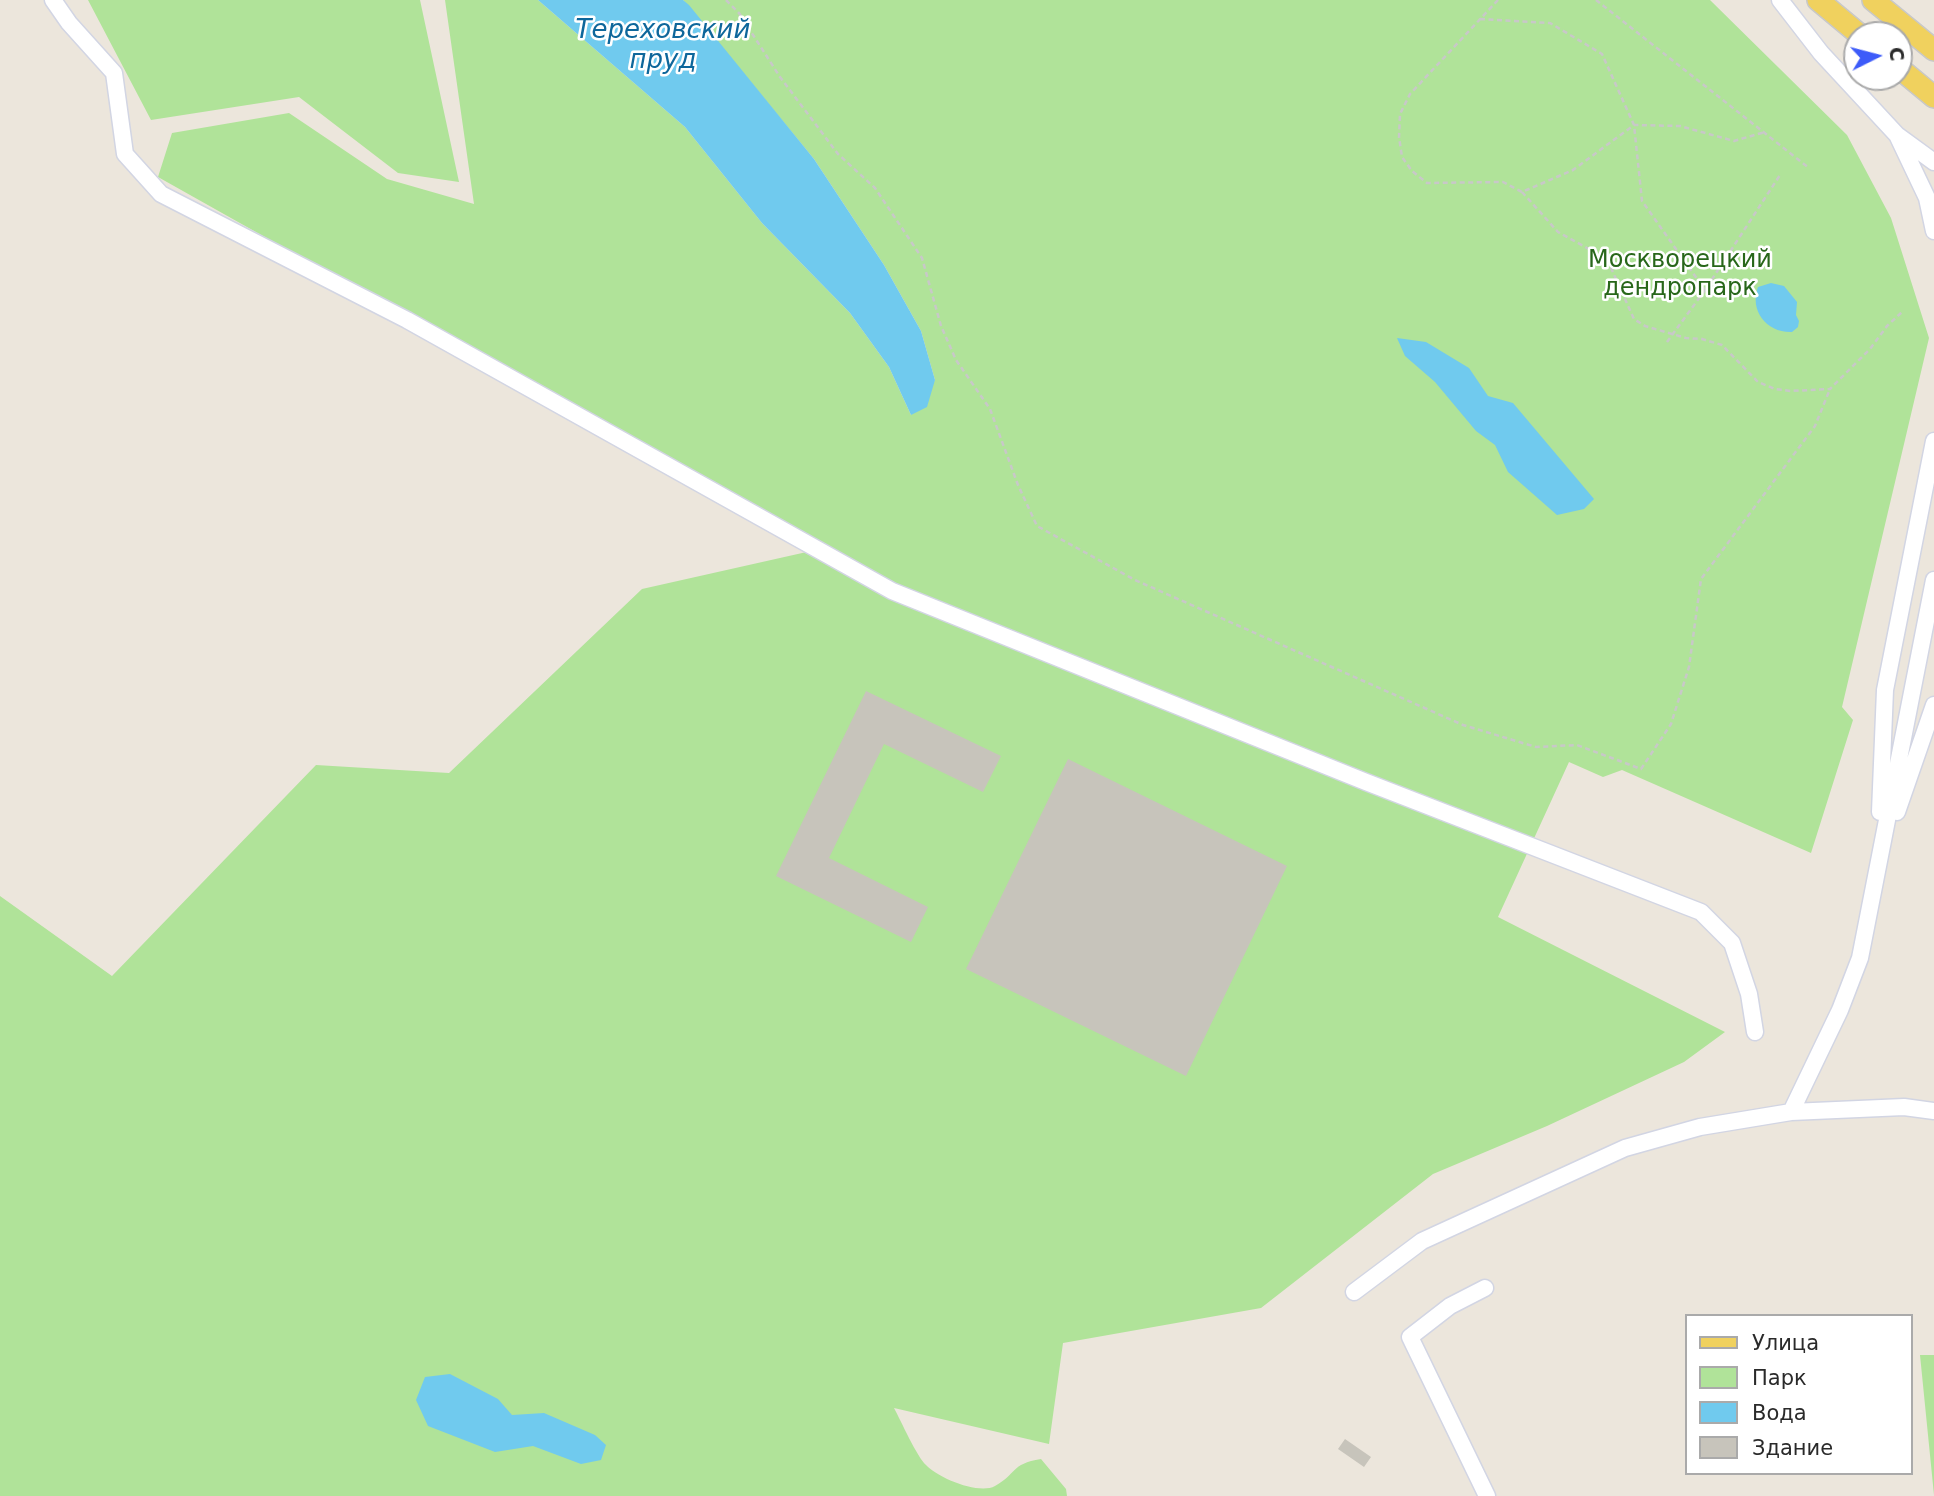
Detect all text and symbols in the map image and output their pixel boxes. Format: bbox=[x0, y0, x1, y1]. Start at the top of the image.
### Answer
water label: Тереховский пруд bbox=[576, 15, 750, 76]
north arrow bbox=[1843, 21, 1913, 91]
text: С bbox=[1885, 46, 1909, 62]
park label: Москворецкий дендропарк bbox=[1588, 247, 1772, 303]
legend bbox=[1686, 1314, 1913, 1475]
text: Улица bbox=[1752, 1331, 1819, 1355]
text: Парк bbox=[1752, 1366, 1807, 1390]
text: Вода bbox=[1752, 1401, 1807, 1425]
text: Здание bbox=[1752, 1436, 1833, 1460]

